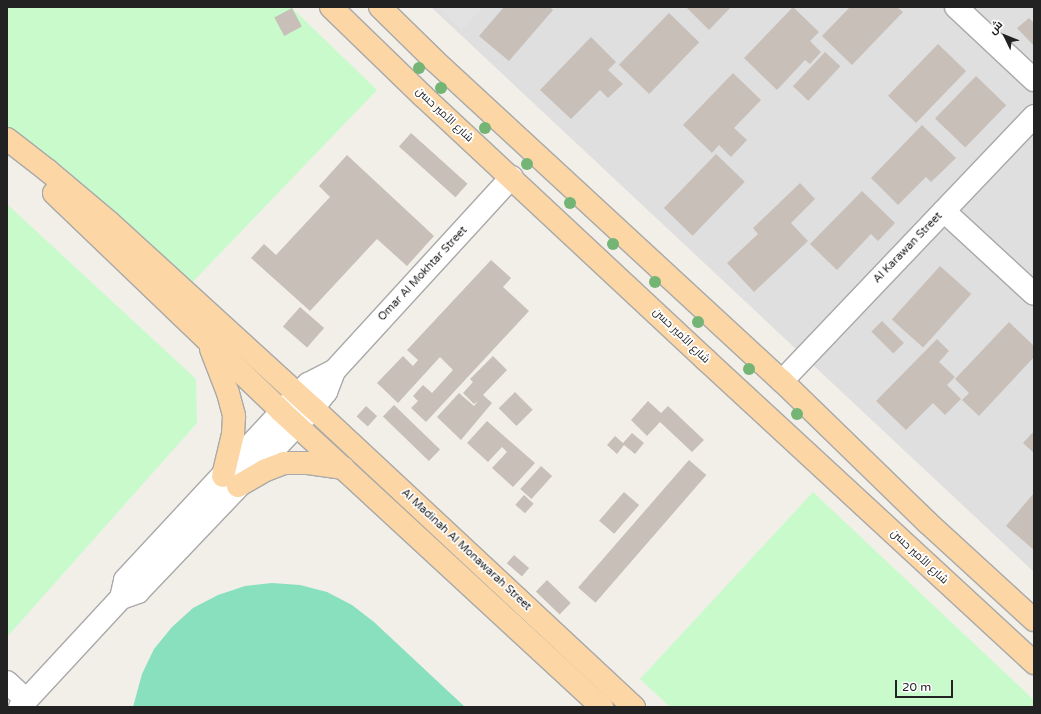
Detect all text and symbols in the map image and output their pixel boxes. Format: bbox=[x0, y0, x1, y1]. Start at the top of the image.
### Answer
north arrow bbox=[985, 16, 1025, 56]
text: ش bbox=[986, 18, 1005, 37]
street label: شارع الأمير حسن bbox=[413, 85, 475, 145]
street label: Al Karawan Street bbox=[871, 210, 945, 286]
street label: Omar Al Mokhtar Street bbox=[376, 224, 470, 324]
street label: شارع الأمير حسن bbox=[650, 306, 712, 366]
street label: Al Madinah Al Monawarah Street bbox=[398, 486, 534, 614]
street label: شارع الأمير حسن bbox=[888, 527, 950, 587]
scale bar bbox=[897, 672, 955, 698]
text: 20 m bbox=[902, 680, 931, 694]

